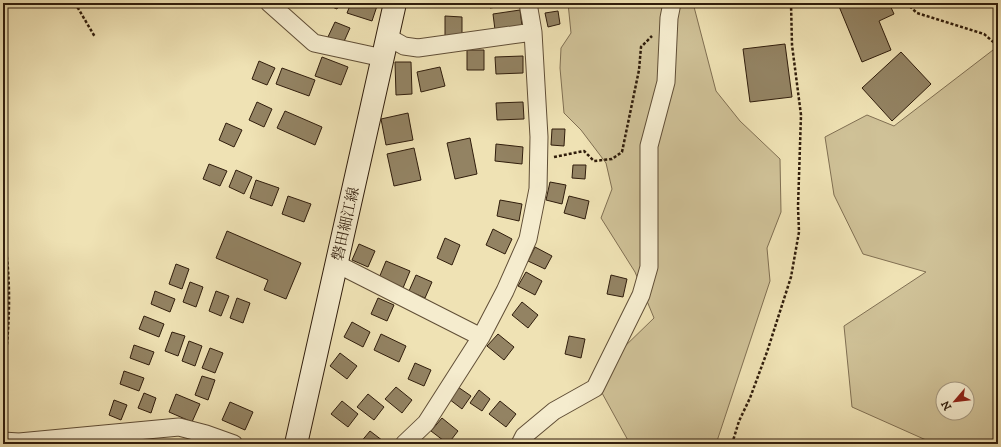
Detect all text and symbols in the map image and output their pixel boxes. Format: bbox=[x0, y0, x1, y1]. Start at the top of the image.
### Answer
street label: 磐田細江線 bbox=[328, 185, 364, 263]
north arrow bbox=[935, 381, 975, 421]
text: N bbox=[939, 398, 955, 412]

